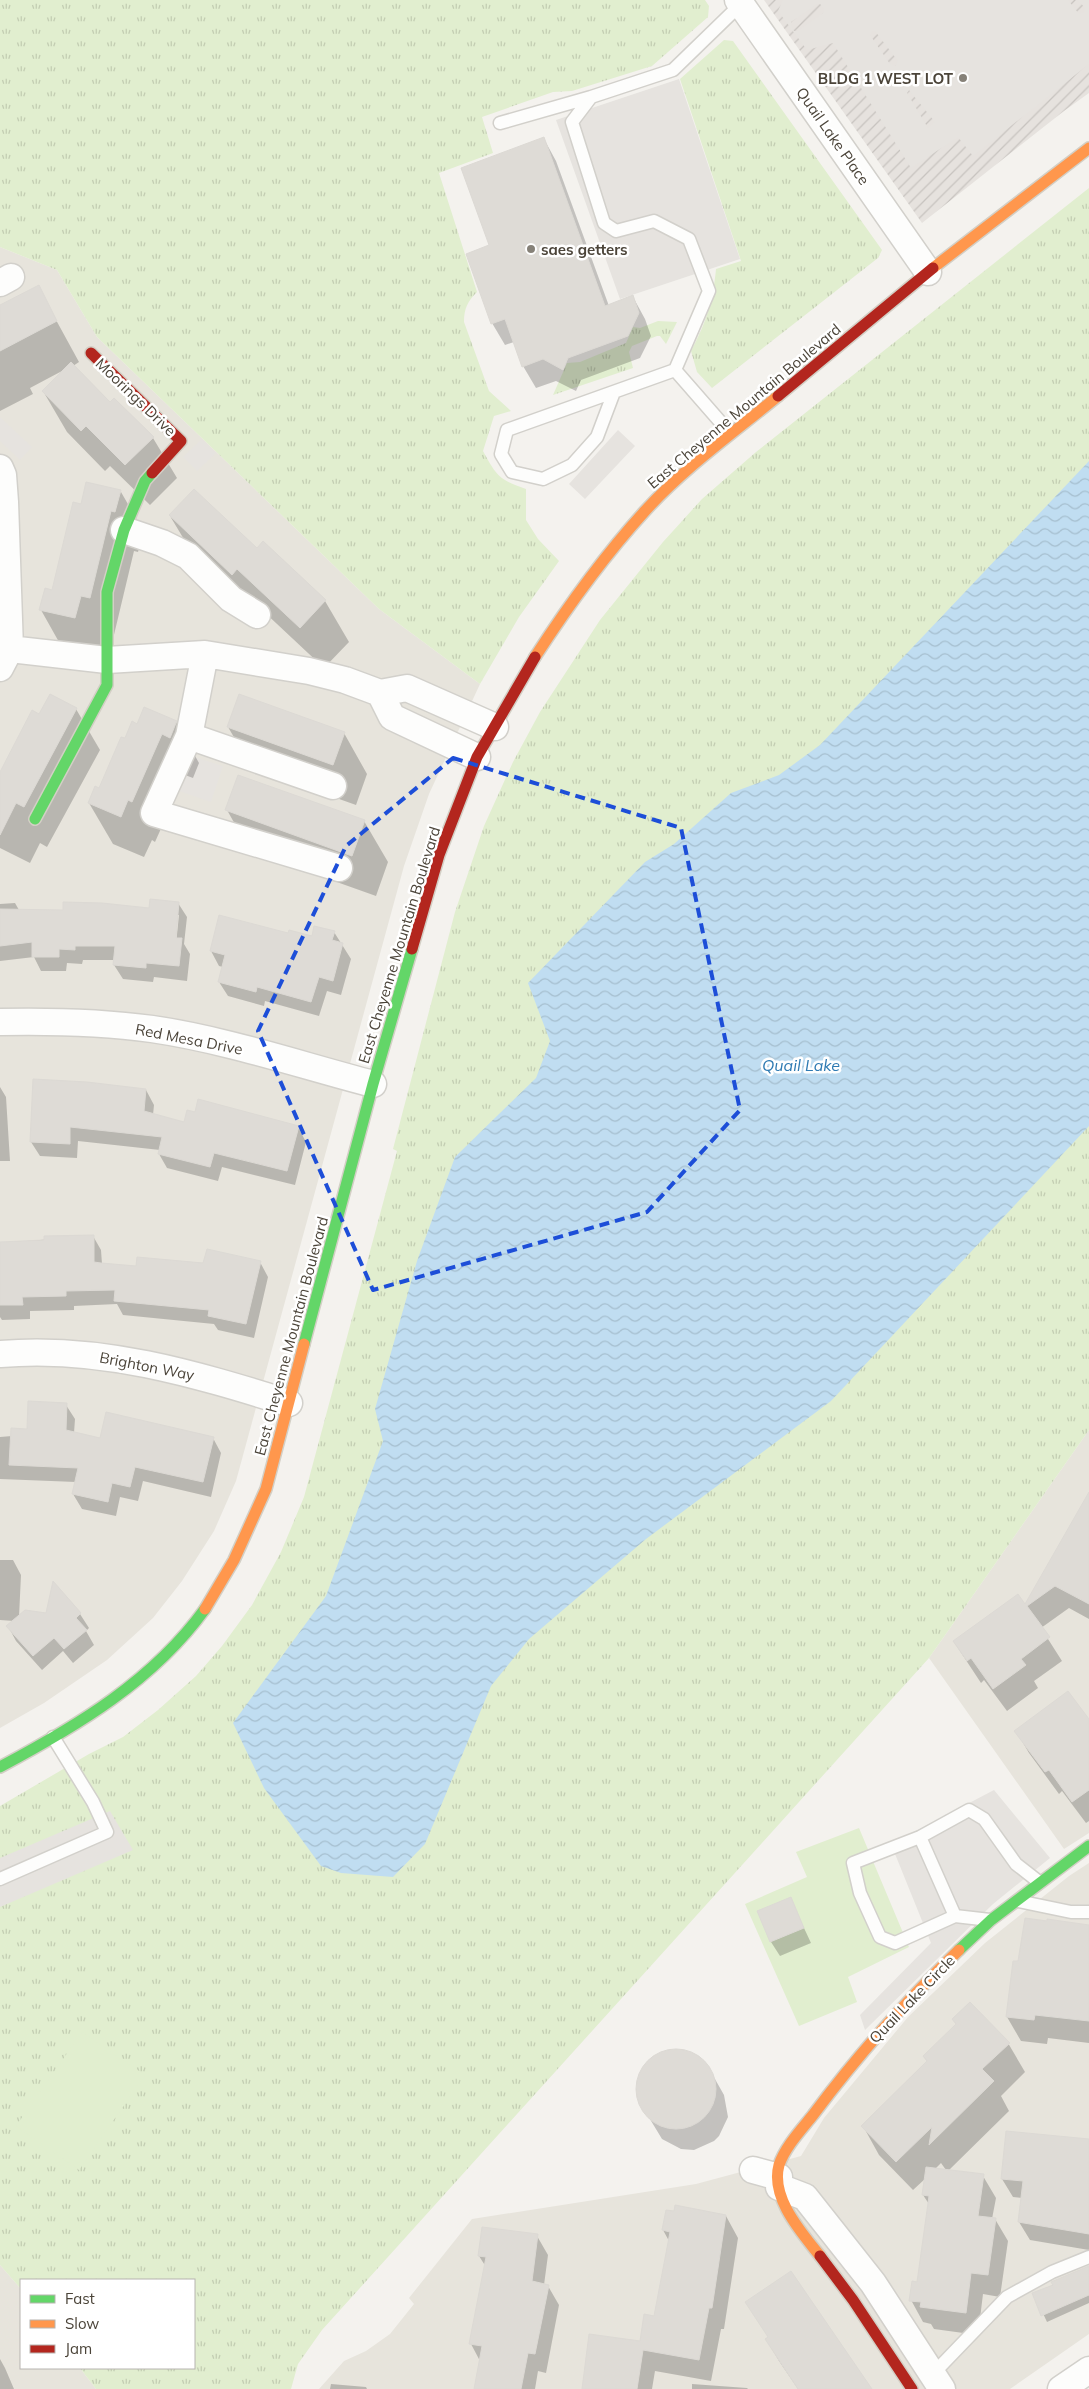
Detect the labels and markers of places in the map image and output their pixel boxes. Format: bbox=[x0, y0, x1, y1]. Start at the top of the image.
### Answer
place label: BLDG 1 WEST LOT bbox=[818, 69, 954, 88]
marker: BLDG 1 WEST LOT bbox=[957, 72, 969, 84]
place label: saes getters bbox=[541, 240, 628, 259]
marker: saes getters bbox=[525, 243, 537, 255]

